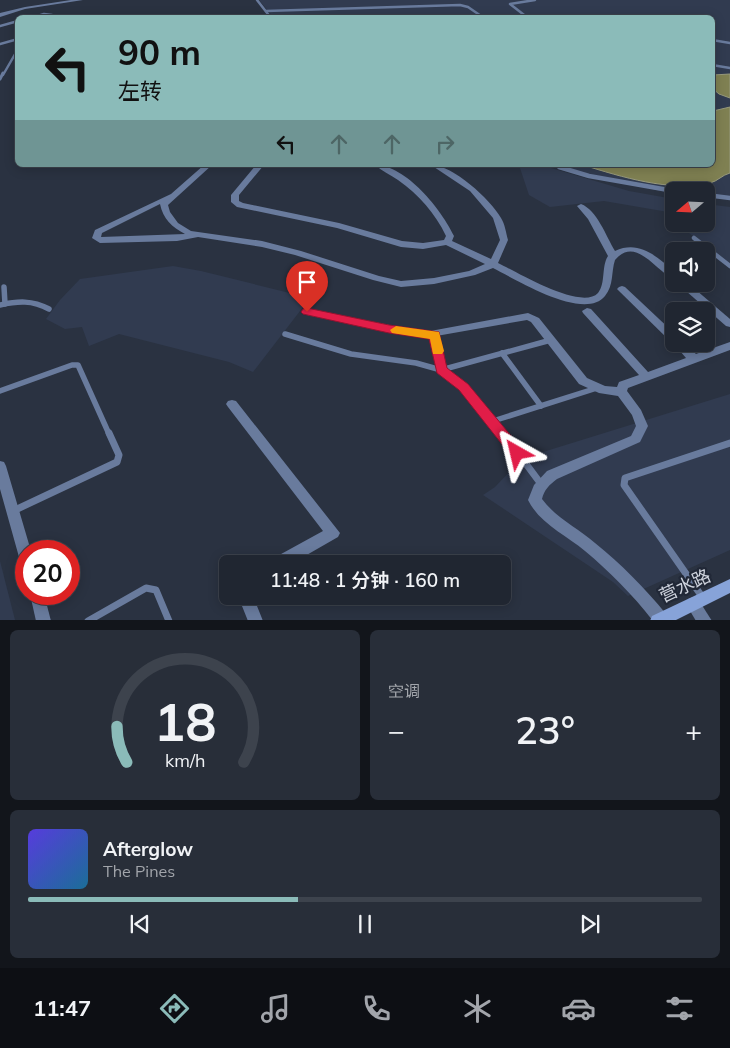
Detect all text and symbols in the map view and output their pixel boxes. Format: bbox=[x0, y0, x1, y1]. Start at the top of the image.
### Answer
text: 90 m bbox=[118, 30, 201, 74]
icon: left bbox=[35, 35, 100, 100]
text: 左转 bbox=[118, 77, 162, 105]
icon: left bbox=[272, 130, 300, 158]
icon: ahead bbox=[325, 130, 353, 158]
icon: ahead bbox=[378, 130, 406, 158]
icon: right bbox=[431, 130, 459, 158]
north arrow bbox=[665, 182, 715, 232]
map controls bbox=[665, 182, 715, 352]
button: sound bbox=[665, 242, 715, 292]
pin bbox=[286, 261, 328, 312]
icon: arrive bbox=[293, 268, 321, 296]
button: layers bbox=[665, 302, 715, 352]
position arrow bbox=[490, 426, 542, 478]
speed limit sign: 20 bbox=[15, 540, 80, 605]
street label: 营水路 bbox=[655, 564, 714, 607]
text: 11:48 · 1 分钟 · 160 m bbox=[270, 568, 460, 592]
text: 空调 bbox=[388, 681, 420, 701]
text: 18 bbox=[154, 689, 216, 754]
text: 23° bbox=[515, 706, 575, 754]
text: − bbox=[388, 713, 405, 748]
text: + bbox=[685, 713, 702, 748]
text: km/h bbox=[165, 749, 205, 771]
text: Afterglow bbox=[103, 837, 193, 861]
text: The Pines bbox=[103, 861, 175, 881]
icon: previous bbox=[126, 910, 154, 938]
icon: pause bbox=[351, 910, 379, 938]
icon: next bbox=[576, 910, 604, 938]
icon: directions bbox=[157, 991, 192, 1026]
icon: music bbox=[258, 991, 293, 1026]
icon: phone bbox=[359, 991, 394, 1026]
icon: climate bbox=[460, 991, 495, 1026]
icon: car bbox=[561, 991, 596, 1026]
icon: filters bbox=[662, 991, 697, 1026]
text: 11:47 bbox=[33, 994, 91, 1022]

